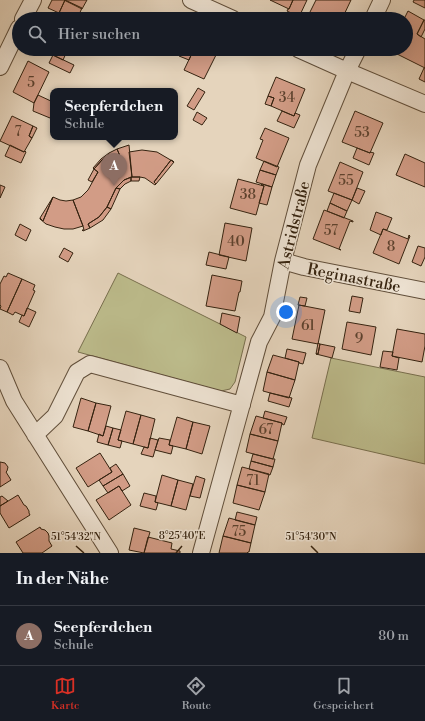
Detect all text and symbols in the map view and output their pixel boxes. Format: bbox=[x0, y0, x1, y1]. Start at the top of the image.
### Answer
search box bbox=[12, 12, 413, 56]
icon: search bbox=[26, 23, 48, 45]
text: Hier suchen bbox=[58, 25, 140, 44]
house number: 5 bbox=[27, 74, 35, 92]
popup bbox=[50, 88, 178, 140]
house number: 34 bbox=[279, 89, 295, 107]
text: Seepferdchen bbox=[65, 97, 163, 116]
text: Schule bbox=[65, 116, 104, 132]
house number: 7 bbox=[14, 123, 22, 141]
house number: 53 bbox=[354, 124, 370, 142]
pin: A bbox=[101, 153, 127, 186]
house number: 55 bbox=[338, 172, 354, 190]
street label: Astridstraße bbox=[273, 179, 315, 272]
house number: 38 bbox=[240, 186, 256, 204]
house number: 57 bbox=[324, 222, 338, 240]
house number: 40 bbox=[227, 233, 245, 251]
house number: 8 bbox=[387, 238, 395, 256]
street label: Reginastraße bbox=[305, 259, 402, 297]
your location bbox=[276, 302, 296, 322]
house number: 61 bbox=[301, 317, 315, 335]
house number: 9 bbox=[355, 330, 363, 348]
house number: 67 bbox=[259, 421, 273, 439]
house number: 71 bbox=[246, 472, 260, 490]
house number: 75 bbox=[232, 523, 247, 541]
text: 8°25'40"E bbox=[159, 530, 205, 542]
text: 51°54'32"N bbox=[51, 531, 102, 543]
text: 51°54'30"N bbox=[286, 531, 337, 543]
text: In der Nähe bbox=[16, 568, 109, 590]
text: Seepferdchen bbox=[54, 618, 152, 637]
text: A bbox=[24, 628, 34, 644]
text: 80 m bbox=[378, 628, 409, 644]
text: Schule bbox=[54, 637, 94, 653]
tab: Karte bbox=[51, 675, 80, 713]
tab: Route bbox=[182, 675, 211, 713]
tab: Gespeichert bbox=[313, 675, 374, 713]

